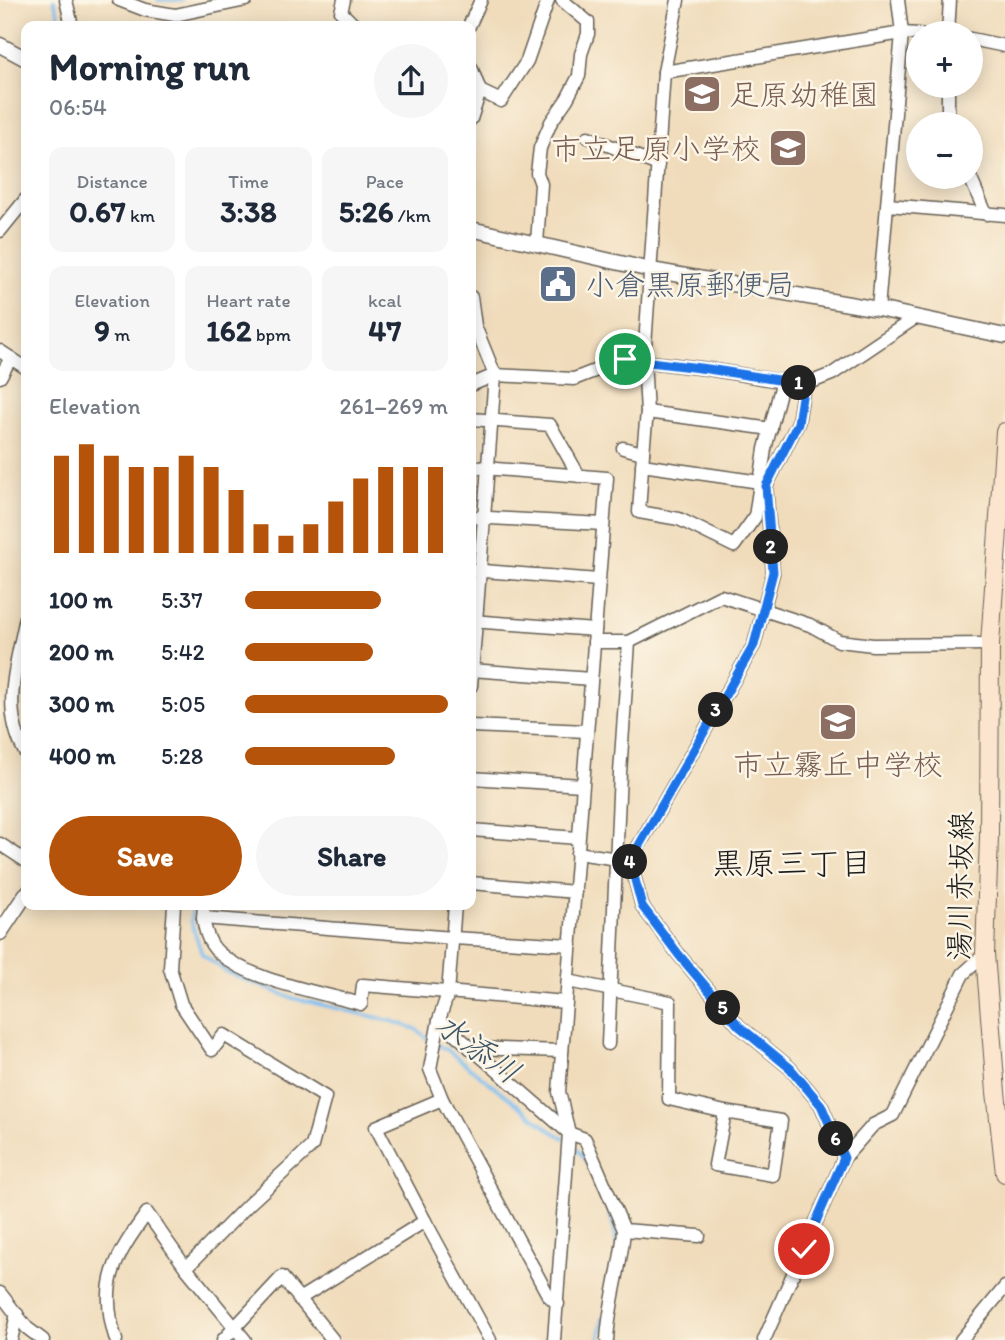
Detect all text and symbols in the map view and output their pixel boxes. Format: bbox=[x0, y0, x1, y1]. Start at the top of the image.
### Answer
map controls bbox=[906, 21, 983, 189]
button: + bbox=[906, 21, 983, 98]
text: Morning run bbox=[49, 44, 250, 90]
button: share bbox=[374, 44, 448, 118]
school or university icon: 足原幼稚園 bbox=[681, 73, 723, 115]
place label: 足原幼稚園 bbox=[729, 76, 879, 113]
text: 06:54 bbox=[49, 93, 107, 121]
button: − bbox=[906, 112, 983, 189]
school or university icon: 市立足原小学校 bbox=[767, 127, 809, 169]
place label: 市立足原小学校 bbox=[551, 130, 761, 167]
text: Distance bbox=[77, 170, 148, 193]
text: Time bbox=[228, 170, 269, 193]
text: Pace bbox=[366, 170, 404, 193]
text: 0.67 bbox=[69, 193, 126, 230]
text: 3:38 bbox=[220, 193, 277, 230]
text: 5:26 bbox=[339, 193, 394, 230]
text: km bbox=[126, 204, 155, 227]
text: /km bbox=[394, 204, 431, 227]
public building icon: 小倉黒原郵便局 bbox=[537, 263, 579, 305]
place label: 小倉黒原郵便局 bbox=[585, 266, 795, 303]
text: Elevation bbox=[74, 289, 150, 312]
text: Heart rate bbox=[206, 289, 291, 312]
text: kcal bbox=[368, 289, 402, 312]
text: 9 bbox=[94, 312, 110, 349]
text: 162 bbox=[206, 312, 252, 349]
text: 47 bbox=[368, 312, 401, 349]
text: m bbox=[110, 323, 130, 346]
text: bpm bbox=[252, 323, 291, 346]
pin bbox=[595, 329, 655, 389]
icon: arrive bbox=[606, 340, 644, 378]
pin: 1 bbox=[782, 366, 816, 400]
text: 1 bbox=[794, 371, 803, 394]
text: Elevation bbox=[49, 392, 140, 420]
text: 261–269 m bbox=[339, 392, 448, 420]
pin: 2 bbox=[754, 530, 788, 564]
text: 2 bbox=[766, 535, 776, 558]
text: 100 m bbox=[49, 586, 113, 614]
text: 5:37 bbox=[161, 586, 203, 614]
text: 200 m bbox=[49, 638, 114, 666]
text: 5:42 bbox=[161, 638, 205, 666]
text: 300 m bbox=[49, 690, 114, 718]
text: 5:05 bbox=[161, 690, 205, 718]
pin: 3 bbox=[698, 692, 734, 728]
text: 3 bbox=[710, 698, 721, 721]
school or university icon: 市立霧丘中学校 bbox=[817, 701, 859, 743]
text: 400 m bbox=[49, 742, 116, 770]
text: 5:28 bbox=[161, 742, 203, 770]
place label: 市立霧丘中学校 bbox=[733, 746, 943, 783]
street label: 湯川赤坂線 bbox=[940, 811, 980, 961]
button: Save bbox=[49, 816, 242, 896]
button: Share bbox=[256, 816, 448, 896]
pin: 4 bbox=[612, 844, 648, 880]
district label: 黒原三丁目 bbox=[712, 844, 872, 882]
text: 4 bbox=[624, 850, 635, 873]
pin: 5 bbox=[706, 990, 740, 1026]
text: 5 bbox=[718, 996, 727, 1019]
water label: 水添川 bbox=[428, 1004, 528, 1092]
pin: 6 bbox=[818, 1122, 854, 1156]
text: 6 bbox=[830, 1127, 841, 1150]
pin bbox=[774, 1219, 834, 1279]
icon: check bbox=[785, 1230, 823, 1268]

